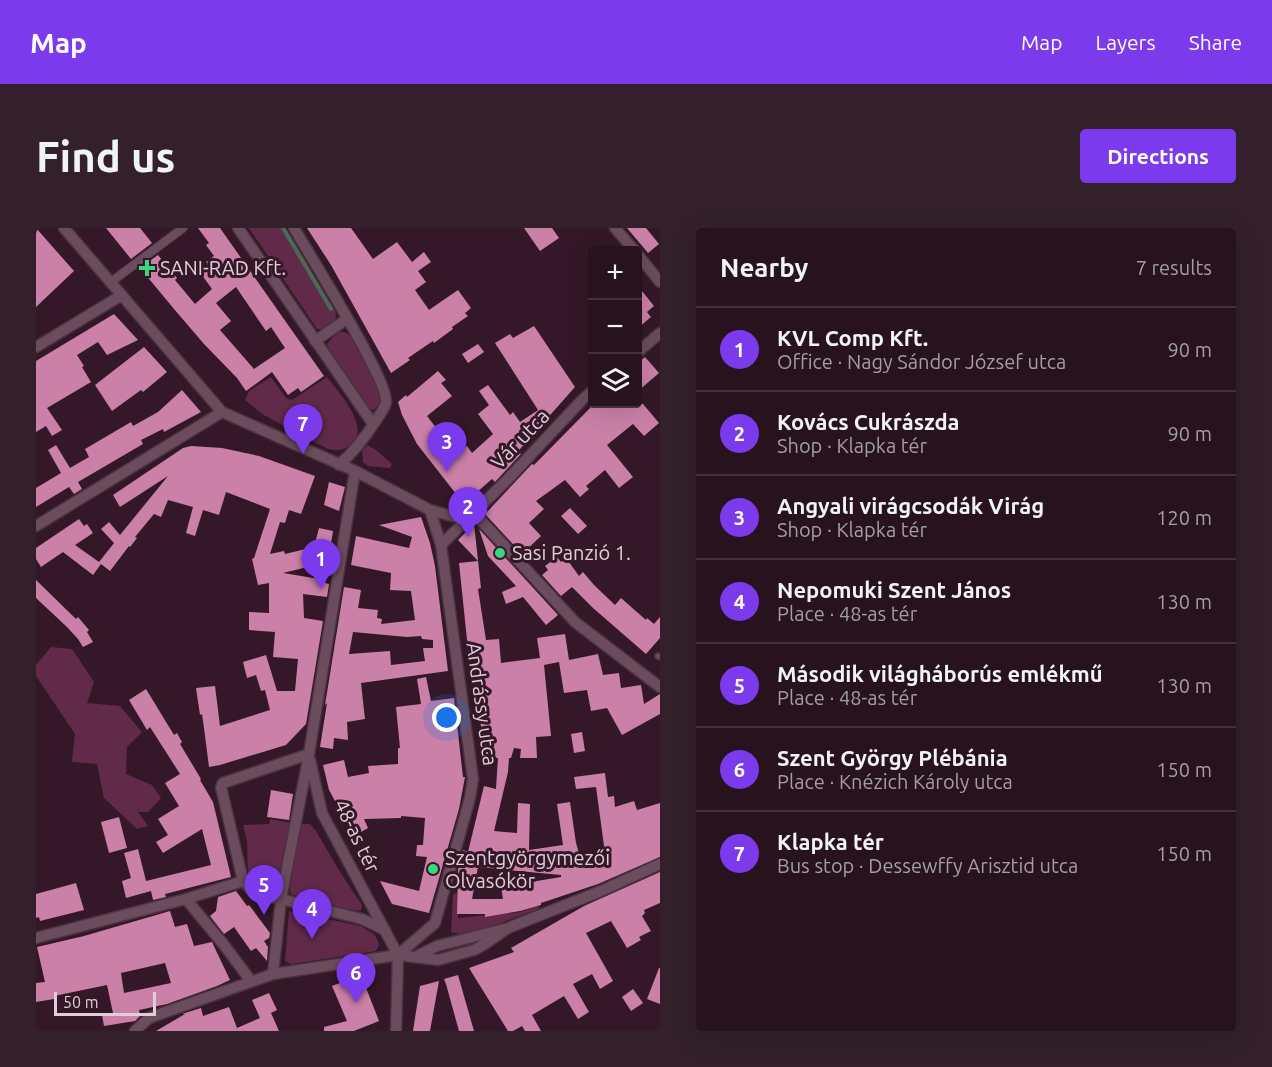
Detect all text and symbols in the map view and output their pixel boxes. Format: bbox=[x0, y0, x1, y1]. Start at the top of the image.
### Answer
text: Map bbox=[30, 27, 87, 58]
text: Map bbox=[1021, 30, 1062, 54]
text: Layers bbox=[1095, 30, 1156, 54]
text: Share bbox=[1189, 30, 1242, 54]
button: Directions bbox=[1080, 129, 1236, 183]
text: Find us bbox=[36, 133, 175, 180]
map controls bbox=[588, 246, 642, 408]
button: + bbox=[588, 246, 642, 300]
text: Nearby bbox=[720, 253, 808, 282]
place label: SANI-RAD Kft. bbox=[160, 256, 286, 279]
text: 7 results bbox=[1136, 256, 1212, 279]
marker: SANI-RAD Kft. bbox=[138, 259, 156, 277]
button: − bbox=[588, 300, 642, 354]
text: KVL Comp Kft. bbox=[777, 325, 928, 350]
text: 1 bbox=[734, 338, 745, 361]
text: 90 m bbox=[1168, 338, 1212, 361]
text: Office · Nagy Sándor József utca bbox=[777, 350, 1066, 373]
button: layers bbox=[588, 354, 642, 408]
pin: 7 bbox=[284, 404, 322, 454]
street label: Vár utca bbox=[486, 404, 553, 473]
text: Kovács Cukrászda bbox=[777, 409, 960, 434]
pin: 3 bbox=[428, 422, 466, 472]
text: 2 bbox=[734, 422, 745, 445]
text: 90 m bbox=[1168, 422, 1212, 445]
text: Shop · Klapka tér bbox=[777, 434, 927, 457]
pin: 2 bbox=[448, 488, 488, 537]
text: Angyali virágcsodák Virág bbox=[777, 493, 1044, 518]
text: 3 bbox=[734, 506, 745, 529]
text: 120 m bbox=[1156, 506, 1212, 529]
text: Shop · Klapka tér bbox=[777, 518, 927, 541]
pin: 1 bbox=[302, 540, 340, 589]
place label: Sasi Panzió 1. bbox=[512, 541, 631, 564]
marker: Sasi Panzió 1. bbox=[493, 546, 507, 560]
text: Nepomuki Szent János bbox=[777, 577, 1011, 602]
text: 4 bbox=[734, 590, 745, 613]
text: 130 m bbox=[1156, 590, 1212, 613]
text: Place · 48-as tér bbox=[777, 602, 917, 625]
street label: Andrássy utca bbox=[462, 641, 503, 767]
text: Második világháborús emlékmű bbox=[777, 661, 1103, 686]
text: 5 bbox=[734, 674, 745, 697]
text: 130 m bbox=[1156, 674, 1212, 697]
text: Place · 48-as tér bbox=[777, 686, 917, 709]
your location bbox=[432, 703, 461, 732]
text: Szent György Plébánia bbox=[777, 745, 1008, 770]
text: 6 bbox=[734, 758, 745, 781]
text: 150 m bbox=[1156, 758, 1212, 781]
text: Place · Knézich Károly utca bbox=[777, 770, 1013, 793]
street label: 48-as tér bbox=[330, 796, 385, 876]
text: Klapka tér bbox=[777, 829, 884, 854]
text: 7 bbox=[734, 842, 745, 865]
text: 150 m bbox=[1156, 842, 1212, 865]
place label: Szentgyörgymezői Olvasókör bbox=[445, 846, 610, 892]
text: Bus stop · Dessewffy Arisztid utca bbox=[777, 854, 1078, 877]
marker: Szentgyörgymezői Olvasókör bbox=[426, 862, 440, 876]
pin: 5 bbox=[244, 866, 284, 915]
pin: 4 bbox=[292, 890, 332, 939]
pin: 6 bbox=[336, 954, 376, 1003]
scale bar bbox=[54, 989, 156, 1016]
text: 50 m bbox=[63, 993, 99, 1011]

